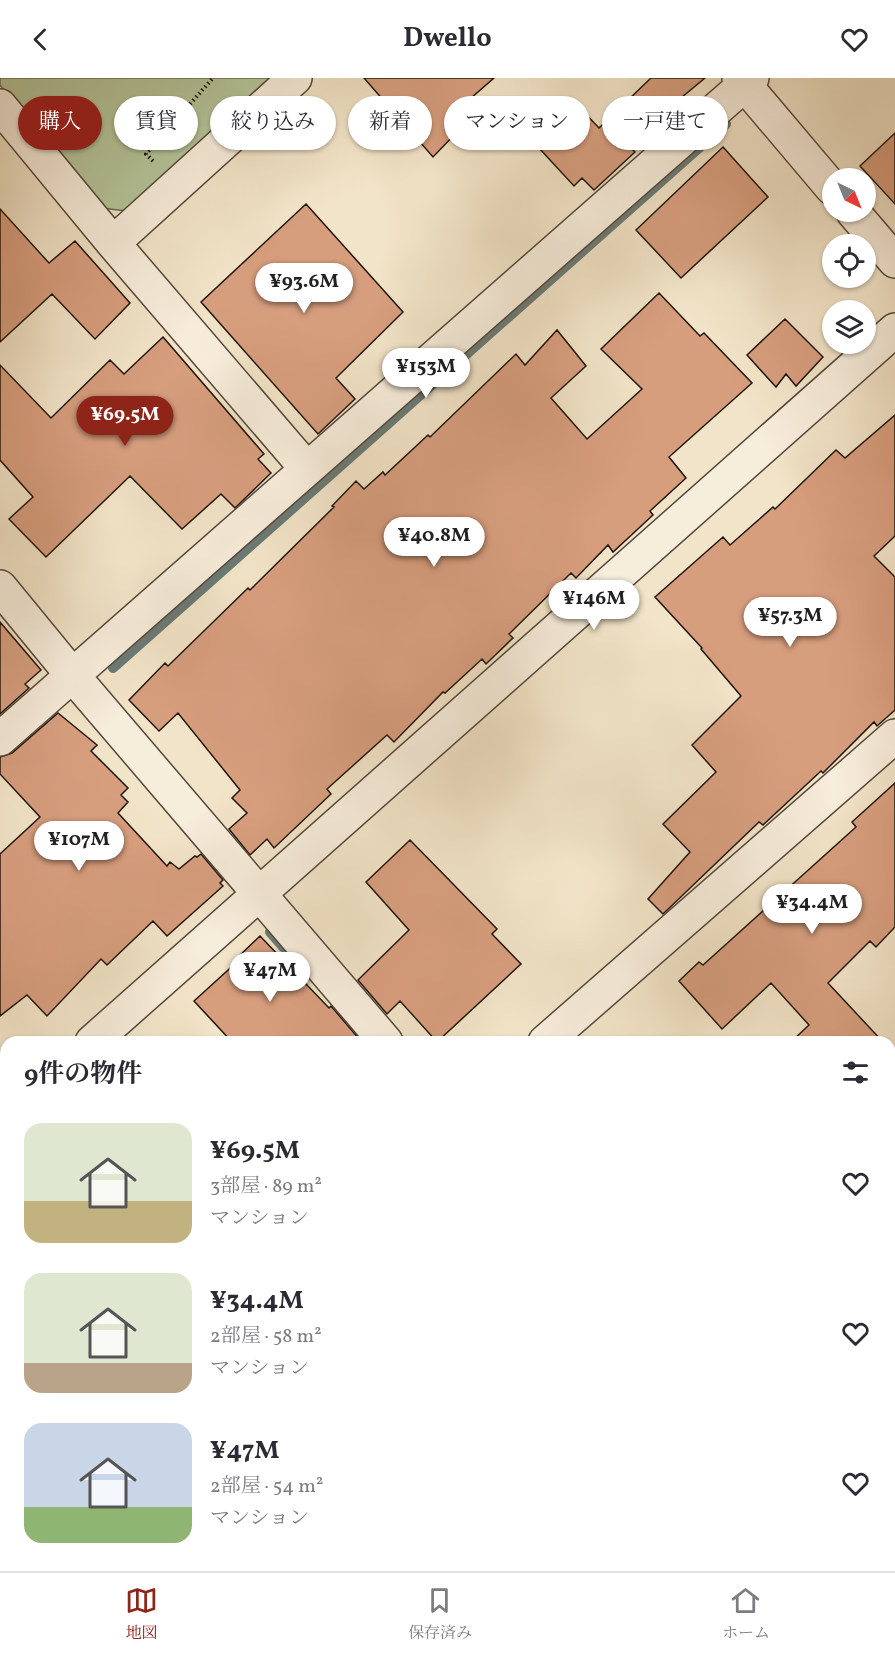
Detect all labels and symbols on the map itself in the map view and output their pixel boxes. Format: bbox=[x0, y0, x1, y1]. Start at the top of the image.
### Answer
north arrow bbox=[822, 168, 876, 222]
pin: ¥93.6M bbox=[255, 263, 353, 314]
pin: ¥153M bbox=[384, 348, 468, 399]
pin: ¥69.5M bbox=[76, 396, 174, 447]
pin: ¥40.8M bbox=[385, 517, 483, 568]
pin: ¥146M bbox=[552, 580, 636, 631]
pin: ¥57.3M bbox=[741, 597, 839, 648]
pin: ¥107M bbox=[37, 821, 121, 872]
pin: ¥34.4M bbox=[763, 884, 861, 935]
pin: ¥47M bbox=[234, 952, 306, 1003]

